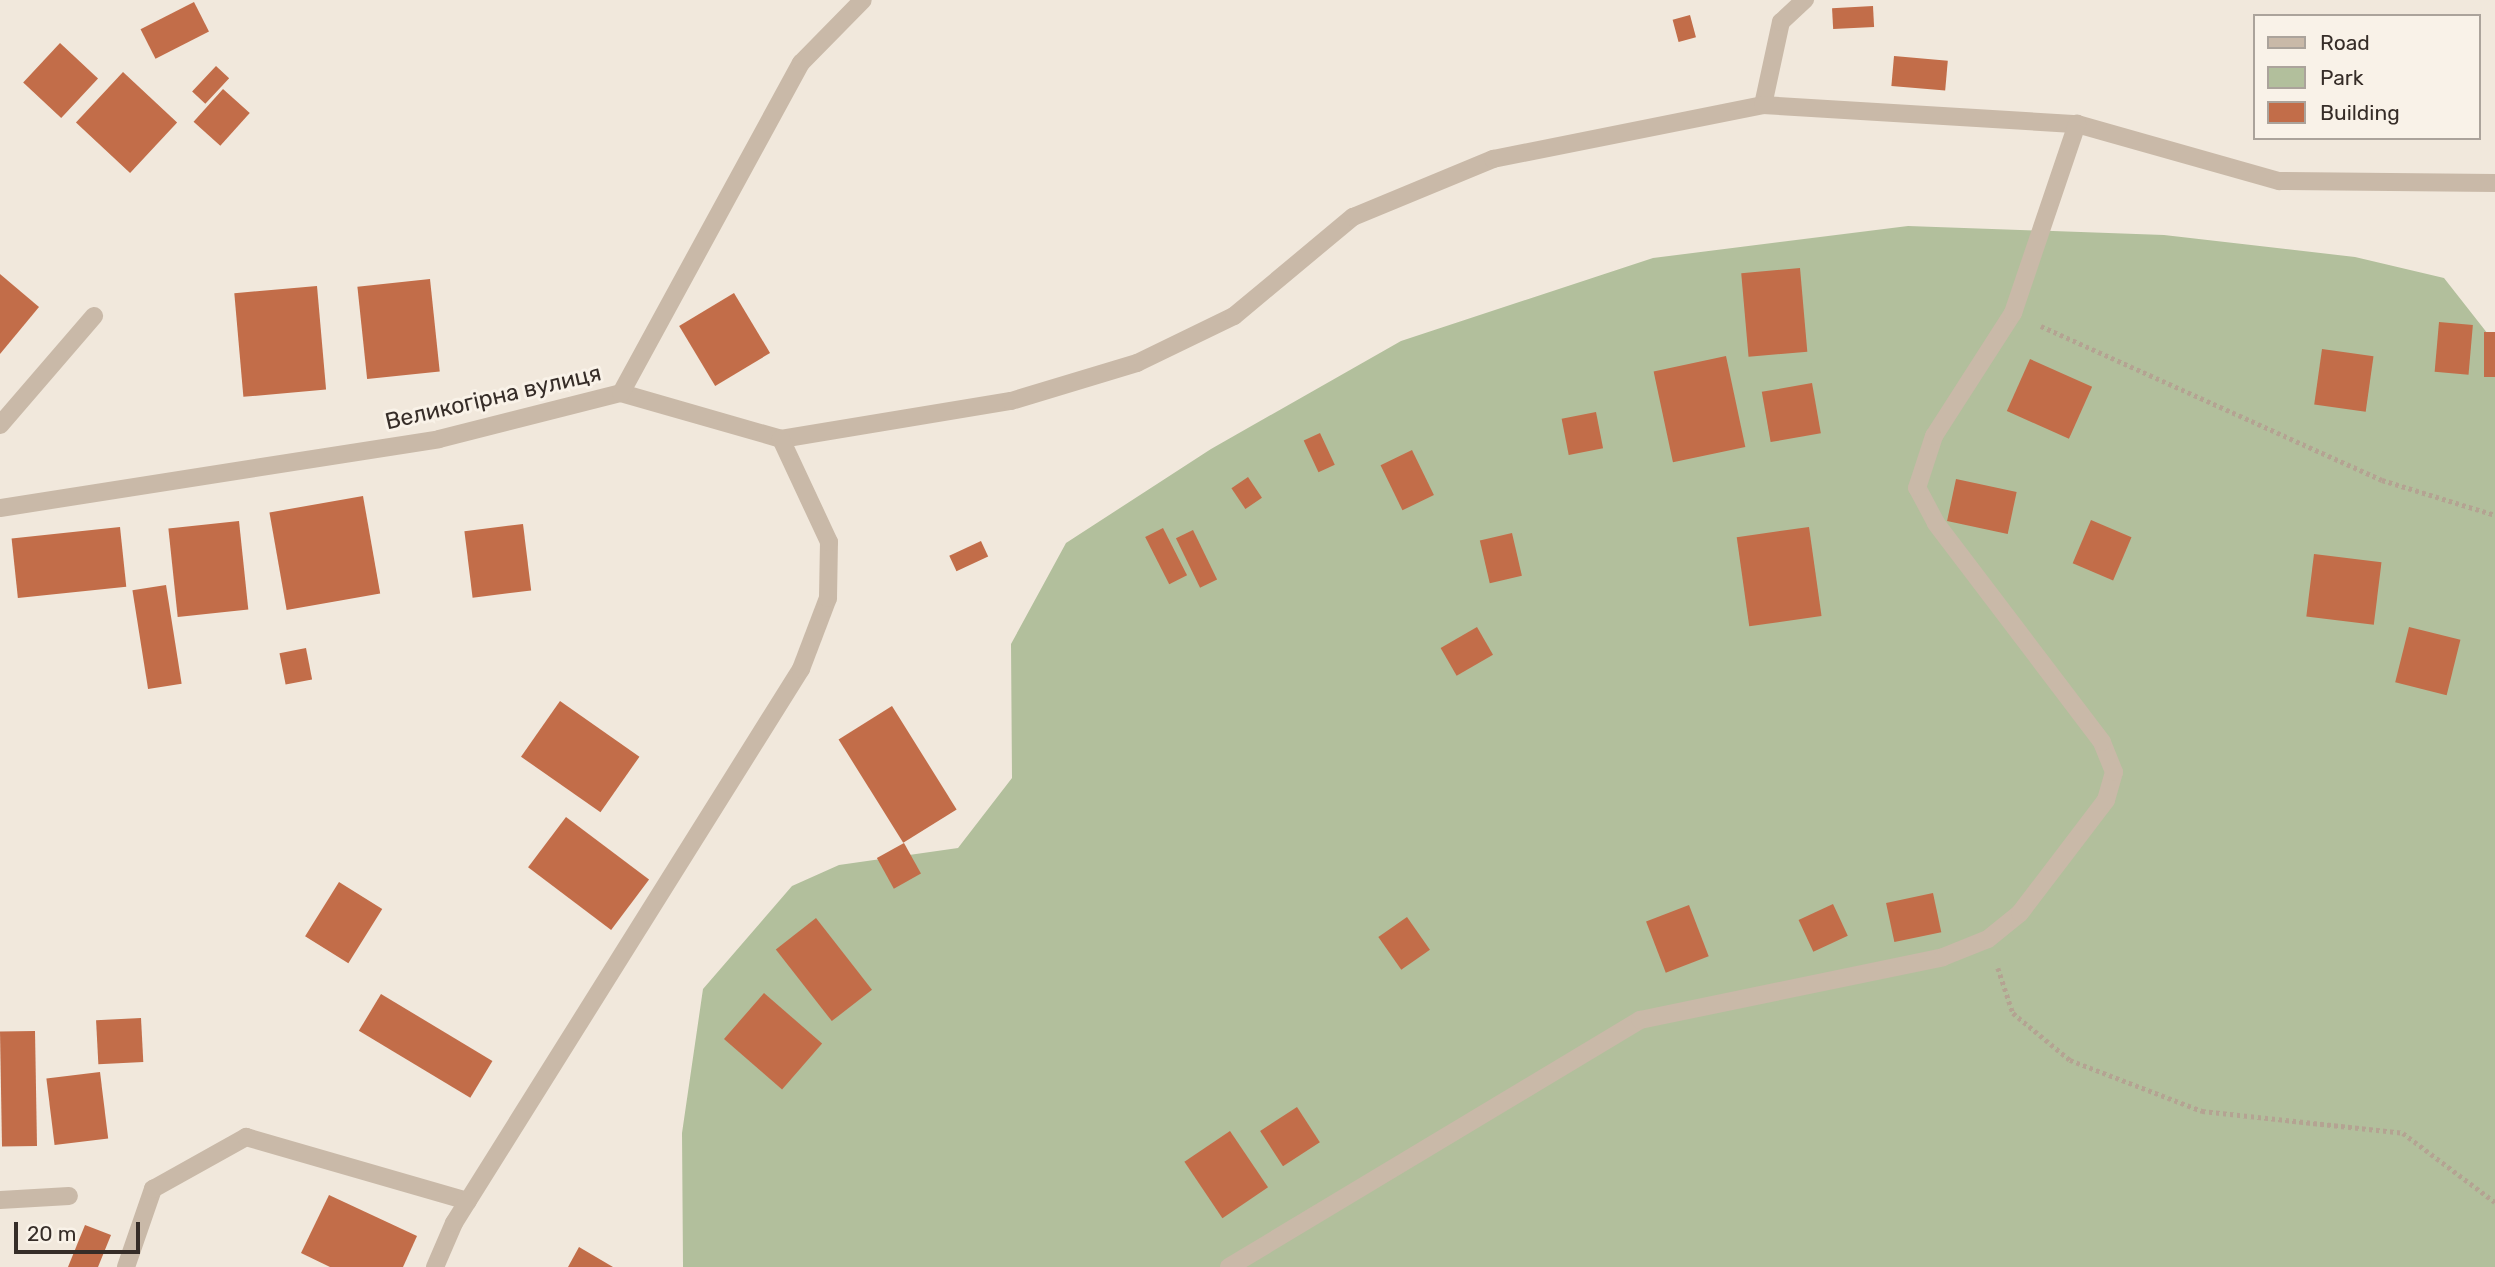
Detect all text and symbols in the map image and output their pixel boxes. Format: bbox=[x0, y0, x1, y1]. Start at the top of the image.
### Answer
legend bbox=[2254, 14, 2481, 140]
text: Road bbox=[2320, 30, 2370, 55]
text: Park bbox=[2320, 65, 2364, 90]
text: Building bbox=[2320, 100, 2400, 125]
street label: Великогірна вулиця bbox=[382, 359, 604, 435]
scale bar bbox=[18, 1208, 144, 1252]
text: 20 m bbox=[27, 1221, 76, 1246]

